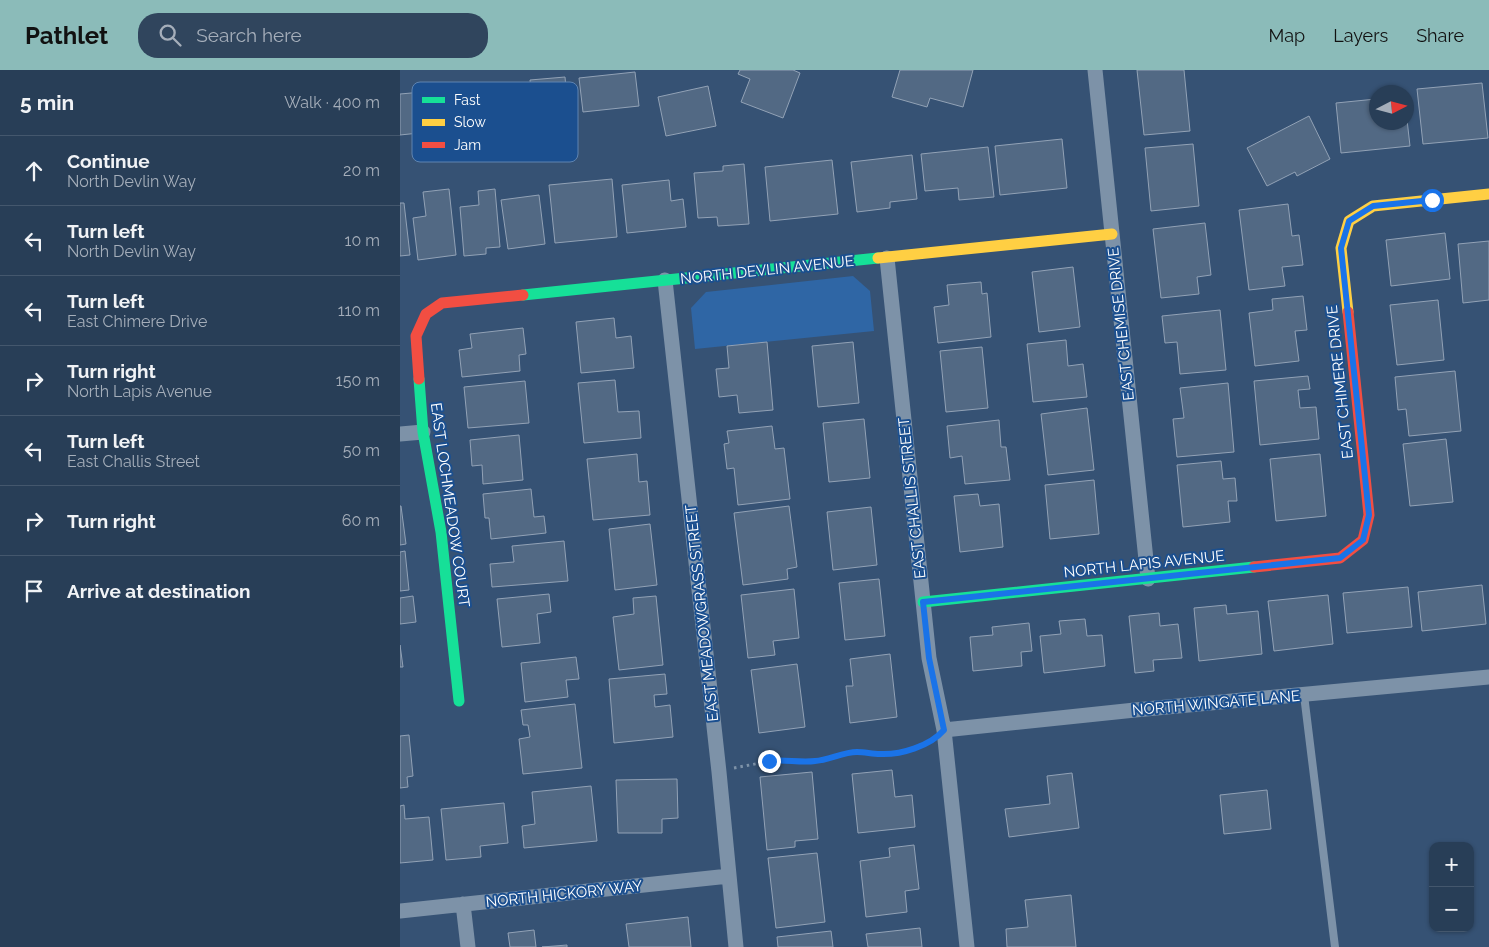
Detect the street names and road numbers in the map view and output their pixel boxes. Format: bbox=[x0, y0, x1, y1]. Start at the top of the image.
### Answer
street label: EAST CHEMISE DRIVE bbox=[1104, 247, 1138, 401]
street label: NORTH DEVLIN AVENUE bbox=[679, 252, 855, 288]
street label: EAST CHIMERE DRIVE bbox=[1323, 304, 1357, 460]
street label: EAST LOCHMEADOW COURT bbox=[427, 402, 473, 608]
street label: EAST CHALLIS STREET bbox=[895, 417, 929, 579]
street label: EAST MEADOWGRASS STREET bbox=[682, 504, 722, 722]
street label: NORTH LAPIS AVENUE bbox=[1063, 547, 1225, 581]
street label: NORTH WINGATE LANE bbox=[1131, 687, 1301, 719]
street label: NORTH HICKORY WAY bbox=[485, 877, 643, 911]

